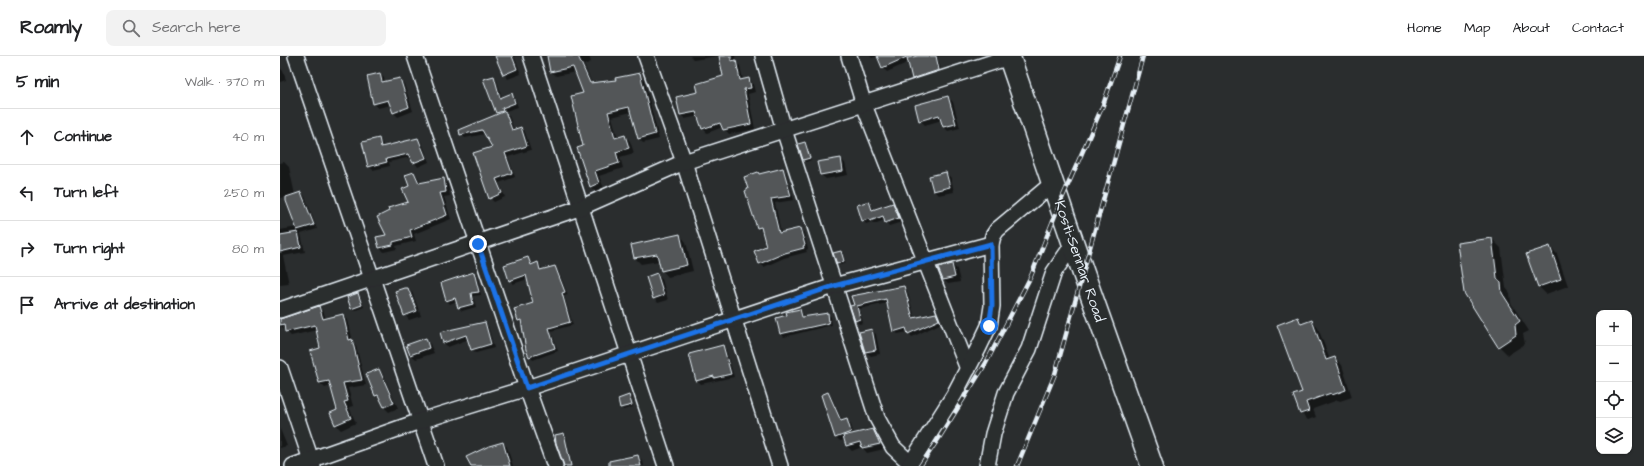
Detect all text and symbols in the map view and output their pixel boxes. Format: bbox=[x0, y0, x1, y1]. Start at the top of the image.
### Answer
search box bbox=[106, 10, 386, 46]
text: Roamly bbox=[20, 14, 82, 41]
icon: search bbox=[120, 17, 142, 39]
text: Search here bbox=[152, 17, 241, 38]
text: Home bbox=[1407, 18, 1442, 38]
text: Map bbox=[1464, 18, 1490, 38]
text: About bbox=[1512, 18, 1550, 38]
text: Contact bbox=[1572, 18, 1624, 38]
text: 5 min bbox=[16, 70, 59, 94]
text: Walk · 370 m bbox=[185, 73, 264, 91]
icon: ahead bbox=[16, 126, 38, 148]
text: Continue bbox=[54, 126, 112, 147]
text: 40 m bbox=[232, 128, 264, 146]
icon: left bbox=[16, 182, 38, 204]
text: Turn left bbox=[54, 182, 118, 203]
text: 250 m bbox=[224, 184, 264, 202]
street label: Kosti-Sennar Road bbox=[1049, 198, 1110, 325]
route end bbox=[469, 235, 487, 253]
icon: right bbox=[16, 238, 38, 260]
text: Turn right bbox=[54, 238, 125, 259]
text: 80 m bbox=[232, 240, 264, 258]
icon: arrive bbox=[16, 294, 38, 316]
text: Arrive at destination bbox=[54, 294, 195, 315]
map controls bbox=[1596, 310, 1632, 454]
button: + bbox=[1596, 310, 1632, 346]
route start bbox=[980, 317, 998, 335]
button: − bbox=[1596, 346, 1632, 382]
button: locate bbox=[1596, 382, 1632, 418]
button: layers bbox=[1596, 418, 1632, 454]

